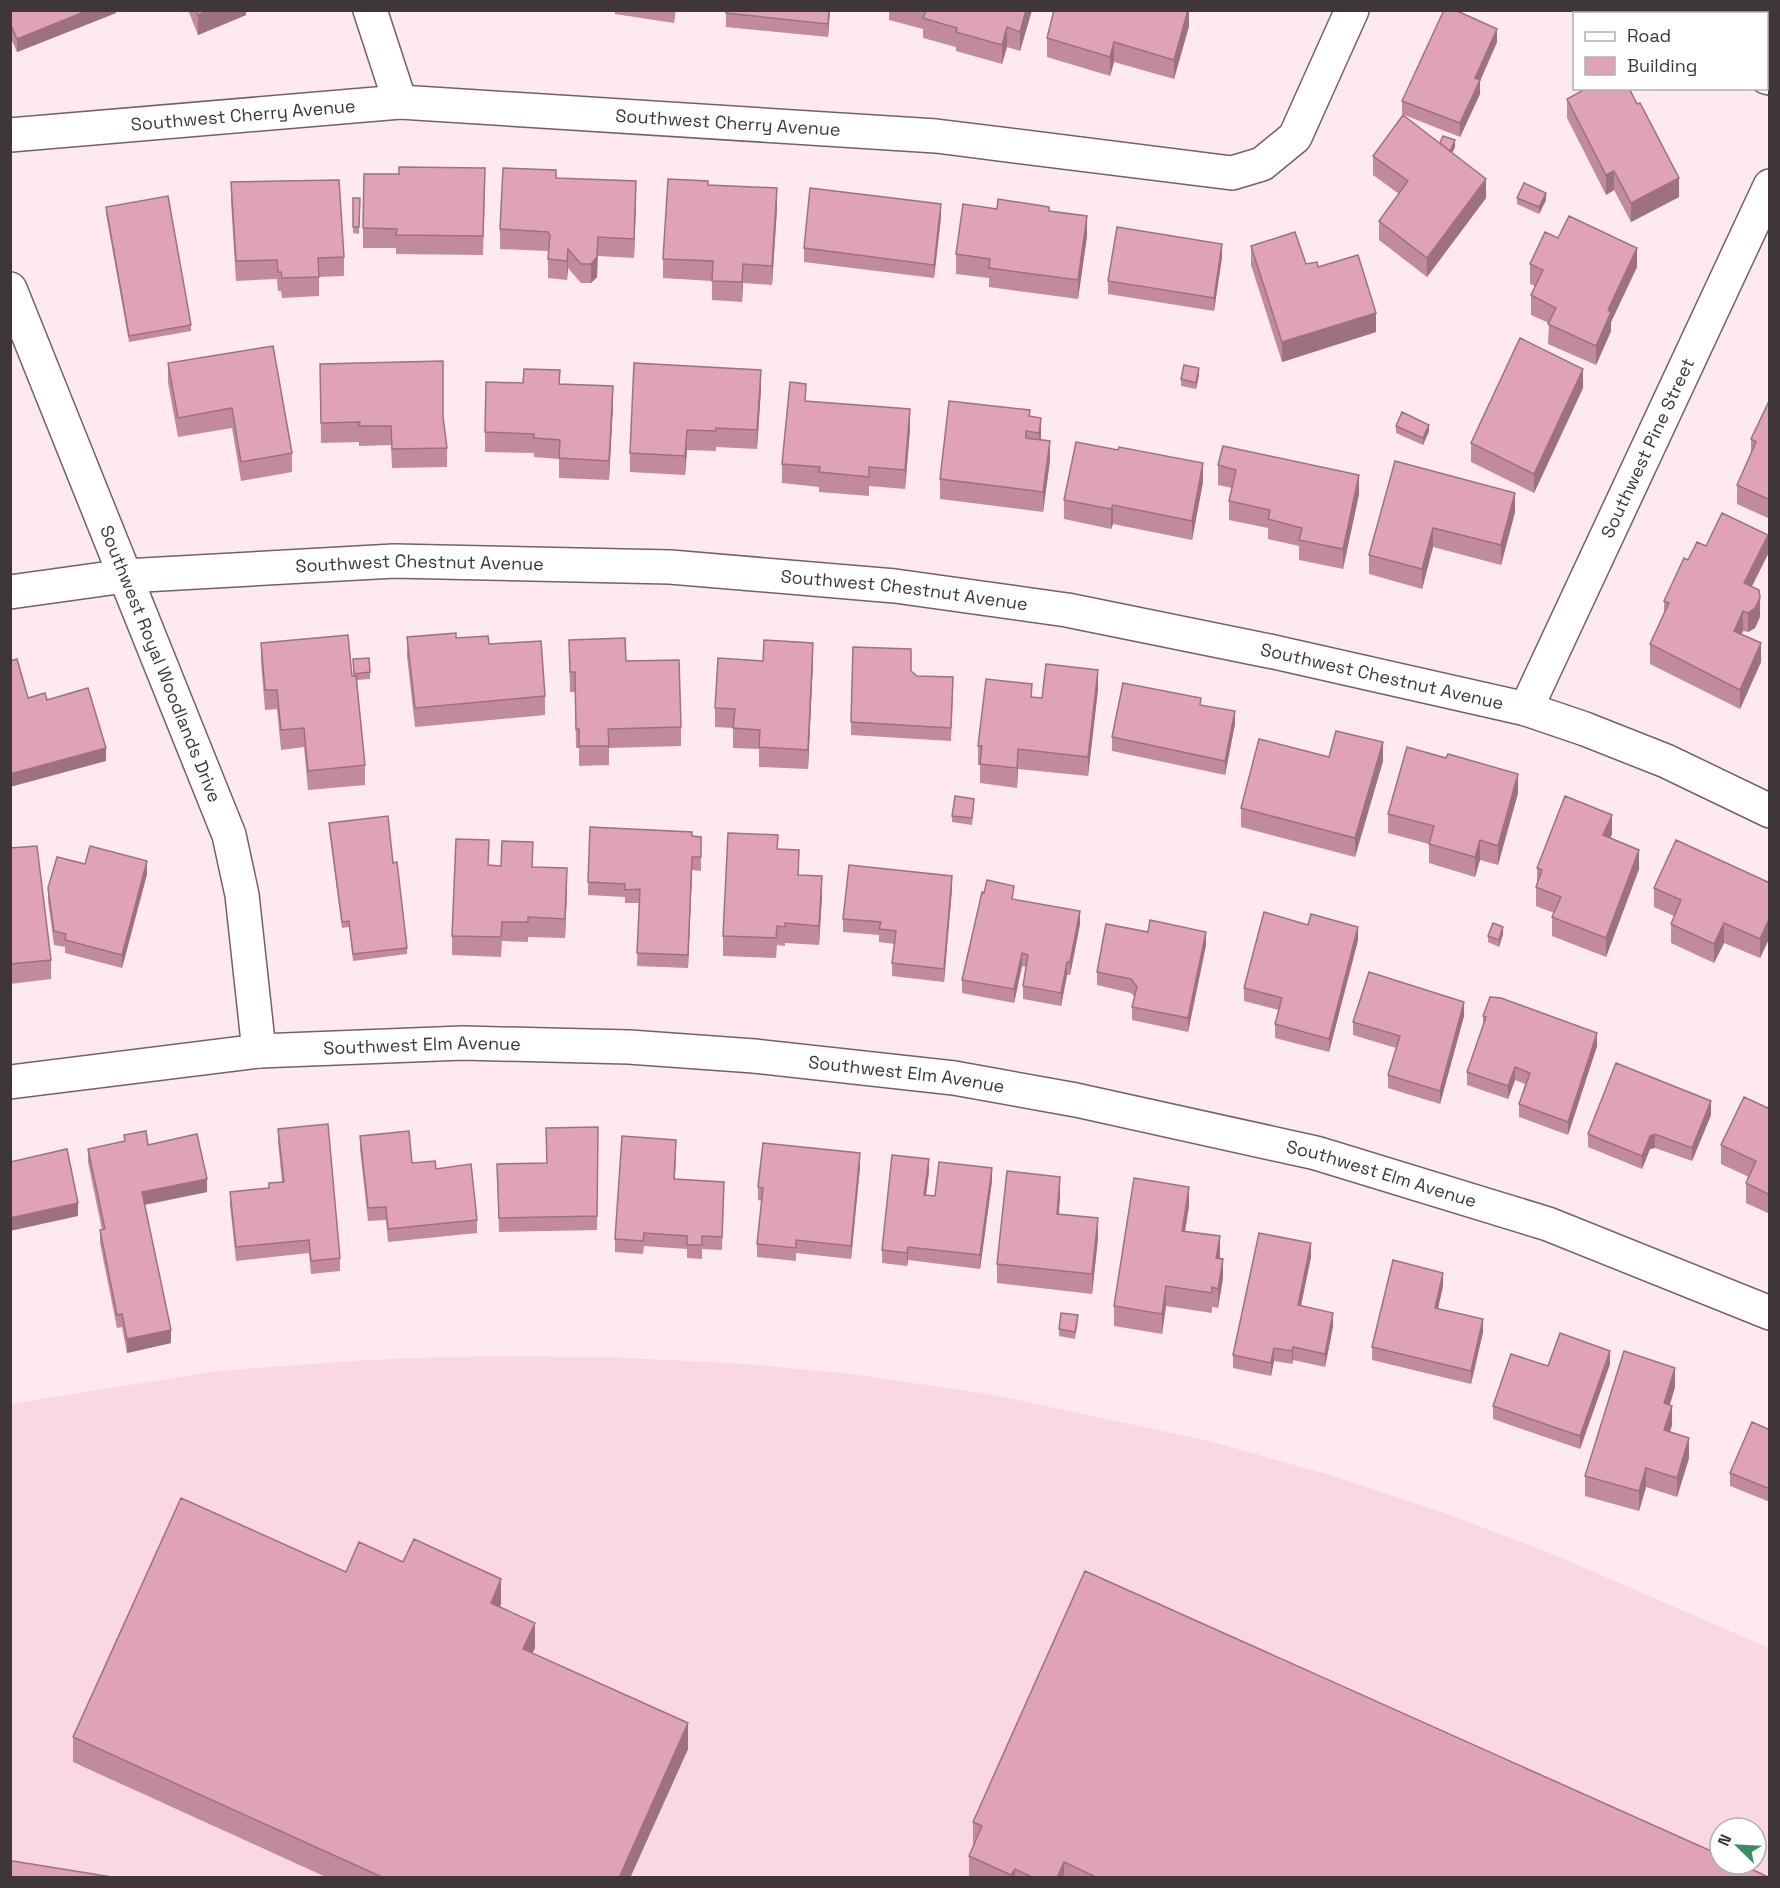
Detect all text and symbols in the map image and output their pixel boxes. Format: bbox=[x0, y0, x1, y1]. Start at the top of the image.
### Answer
legend bbox=[1573, 12, 1768, 90]
text: Road bbox=[1627, 24, 1671, 47]
text: Building bbox=[1627, 54, 1697, 77]
street label: Southwest Cherry Avenue bbox=[130, 94, 356, 136]
street label: Southwest Cherry Avenue bbox=[615, 104, 841, 141]
street label: Southwest Pine Street bbox=[1595, 354, 1699, 542]
street label: Southwest Royal Woodlands Drive bbox=[95, 522, 227, 806]
street label: Southwest Chestnut Avenue bbox=[295, 549, 544, 577]
street label: Southwest Chestnut Avenue bbox=[780, 564, 1029, 615]
street label: Southwest Chestnut Avenue bbox=[1259, 638, 1506, 715]
street label: Southwest Elm Avenue bbox=[323, 1031, 521, 1059]
street label: Southwest Elm Avenue bbox=[807, 1050, 1006, 1098]
street label: Southwest Elm Avenue bbox=[1284, 1135, 1480, 1213]
north arrow bbox=[1708, 1816, 1768, 1876]
text: N bbox=[1713, 1831, 1737, 1849]

